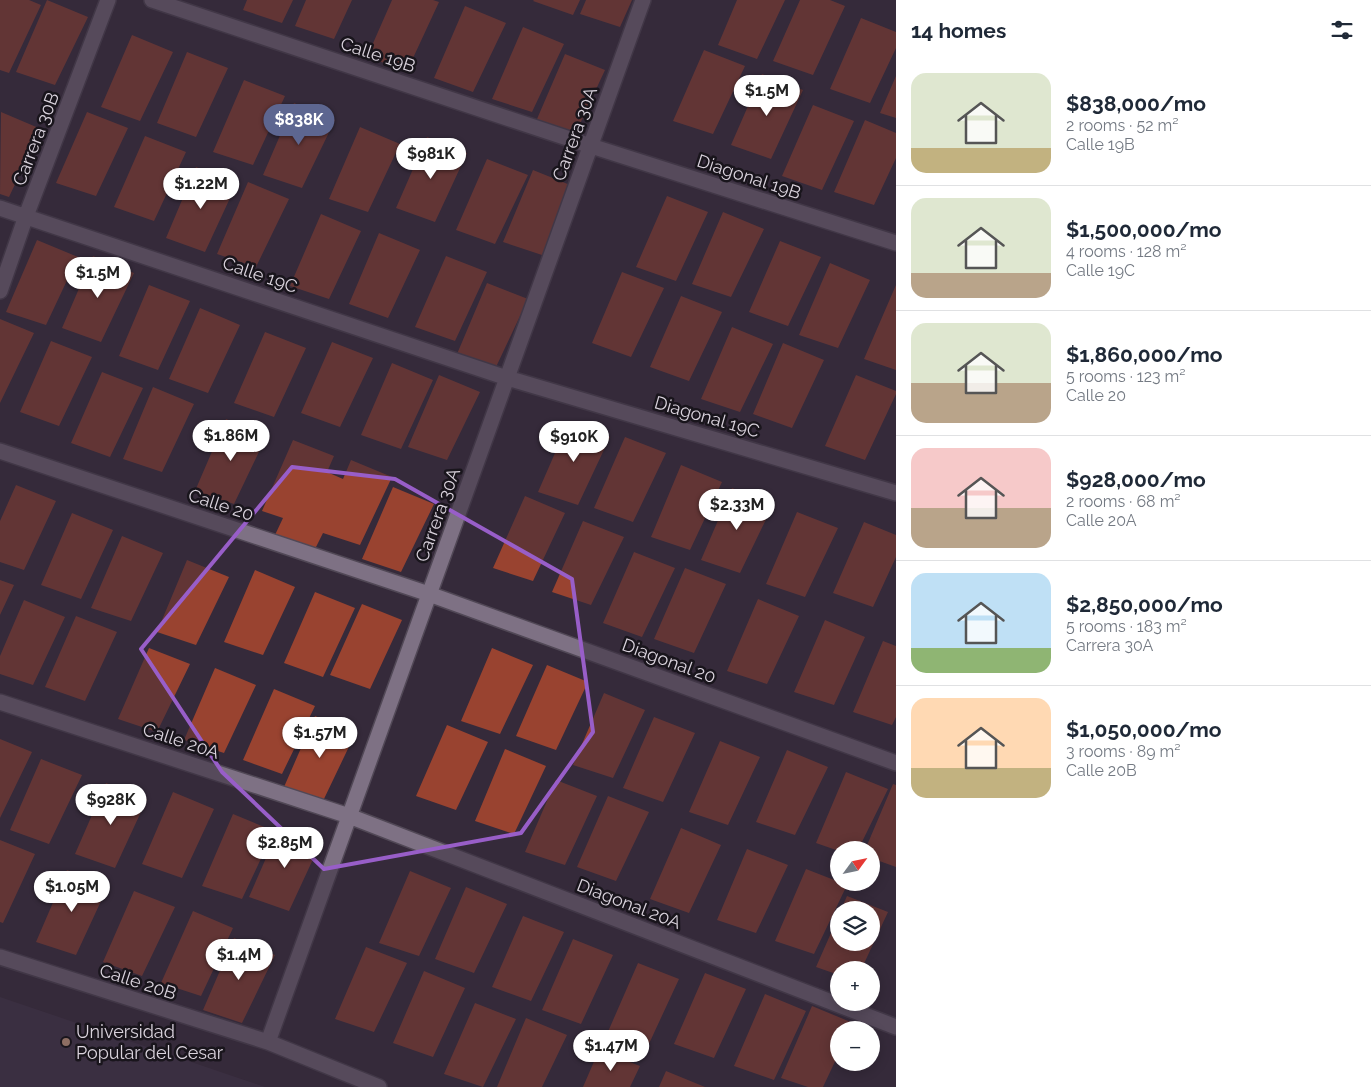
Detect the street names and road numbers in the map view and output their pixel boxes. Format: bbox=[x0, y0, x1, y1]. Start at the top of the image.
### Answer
street label: Calle 19B bbox=[338, 33, 418, 76]
street label: Carrera 30A bbox=[548, 84, 601, 184]
street label: Carrera 30B bbox=[8, 89, 63, 189]
street label: Diagonal 19B bbox=[695, 150, 804, 203]
street label: Calle 19C bbox=[220, 252, 300, 297]
street label: Diagonal 19C bbox=[652, 392, 762, 442]
street label: Carrera 30A bbox=[411, 465, 464, 565]
street label: Calle 20 bbox=[186, 484, 256, 525]
street label: Diagonal 20 bbox=[619, 634, 719, 687]
street label: Calle 20A bbox=[140, 718, 222, 763]
street label: Diagonal 20A bbox=[574, 874, 684, 933]
street label: Calle 20B bbox=[97, 959, 179, 1004]

